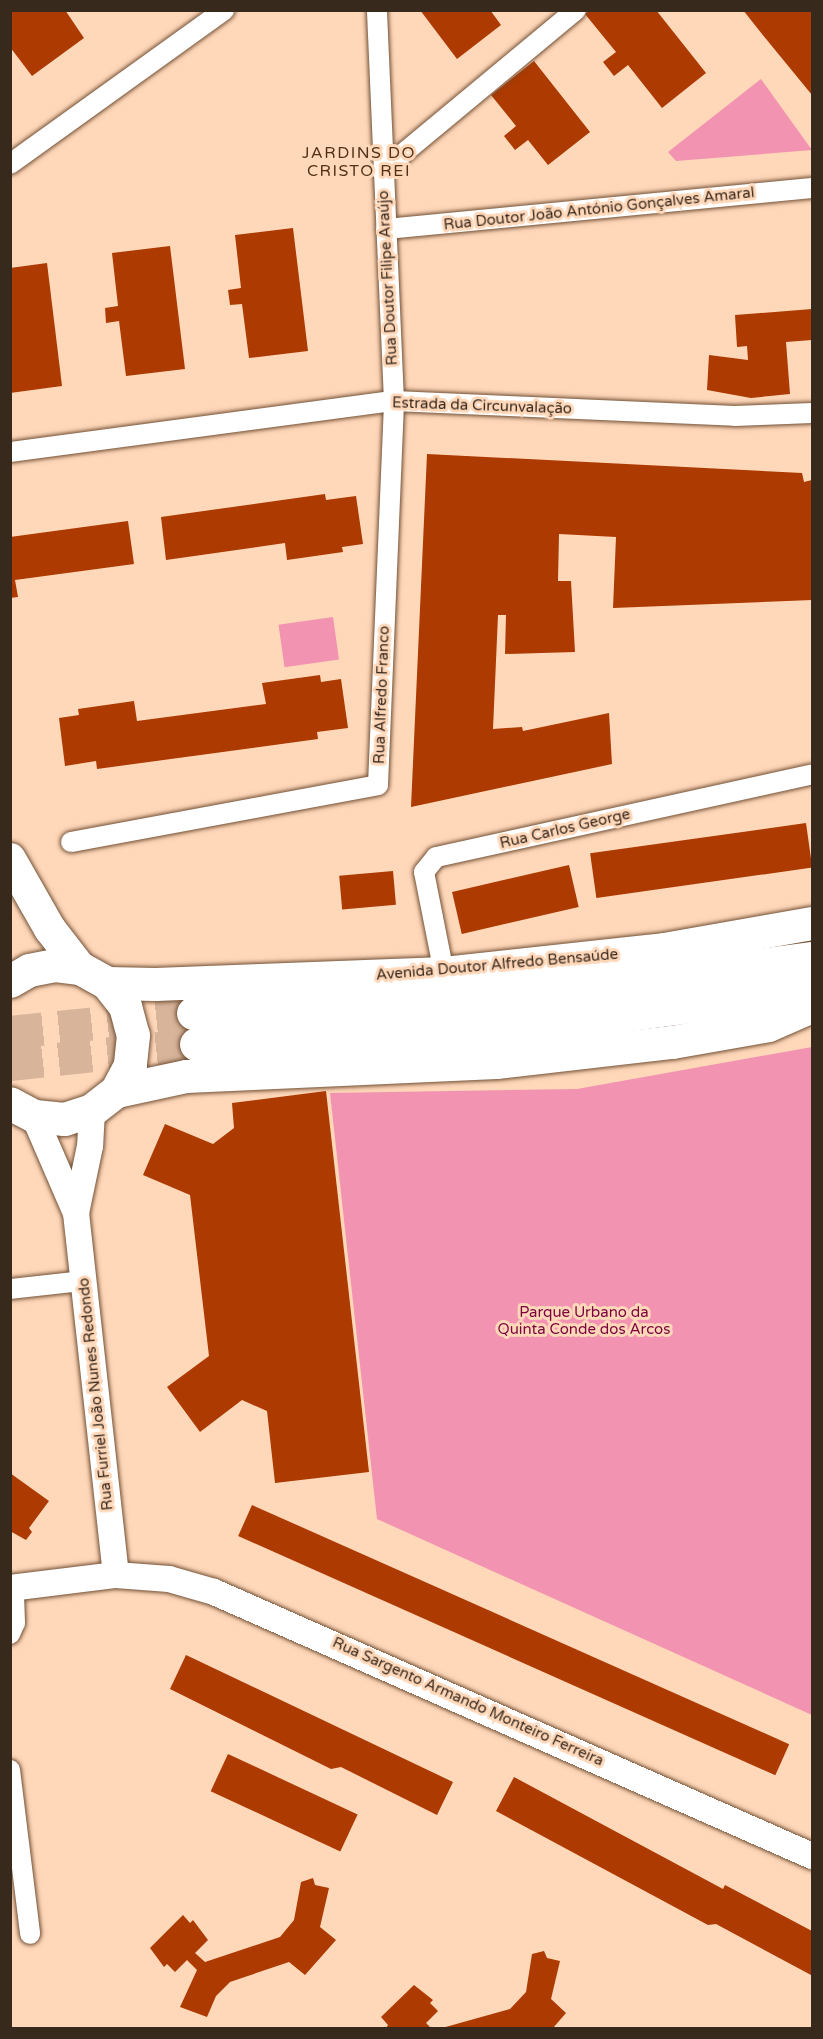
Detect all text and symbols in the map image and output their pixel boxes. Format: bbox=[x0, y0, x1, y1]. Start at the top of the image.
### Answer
district label: JARDINS DO CRISTO REI bbox=[302, 143, 416, 181]
street label: Rua Doutor João António Gonçalves Amaral bbox=[443, 184, 755, 234]
street label: Rua Doutor Filipe Araújo bbox=[374, 190, 402, 366]
street label: Estrada da Circunvalação bbox=[392, 394, 572, 418]
street label: Rua Alfredo Franco bbox=[371, 626, 393, 764]
street label: Rua Carlos George bbox=[498, 805, 632, 853]
street label: Avenida Doutor Alfredo Bensaúde bbox=[375, 945, 619, 985]
street label: Rua Furriel João Nunes Redondo bbox=[75, 1277, 117, 1511]
park label: Parque Urbano da Quinta Conde dos Arcos bbox=[498, 1303, 670, 1338]
street label: Rua Sargento Armando Monteiro Ferreira bbox=[330, 1634, 606, 1770]

